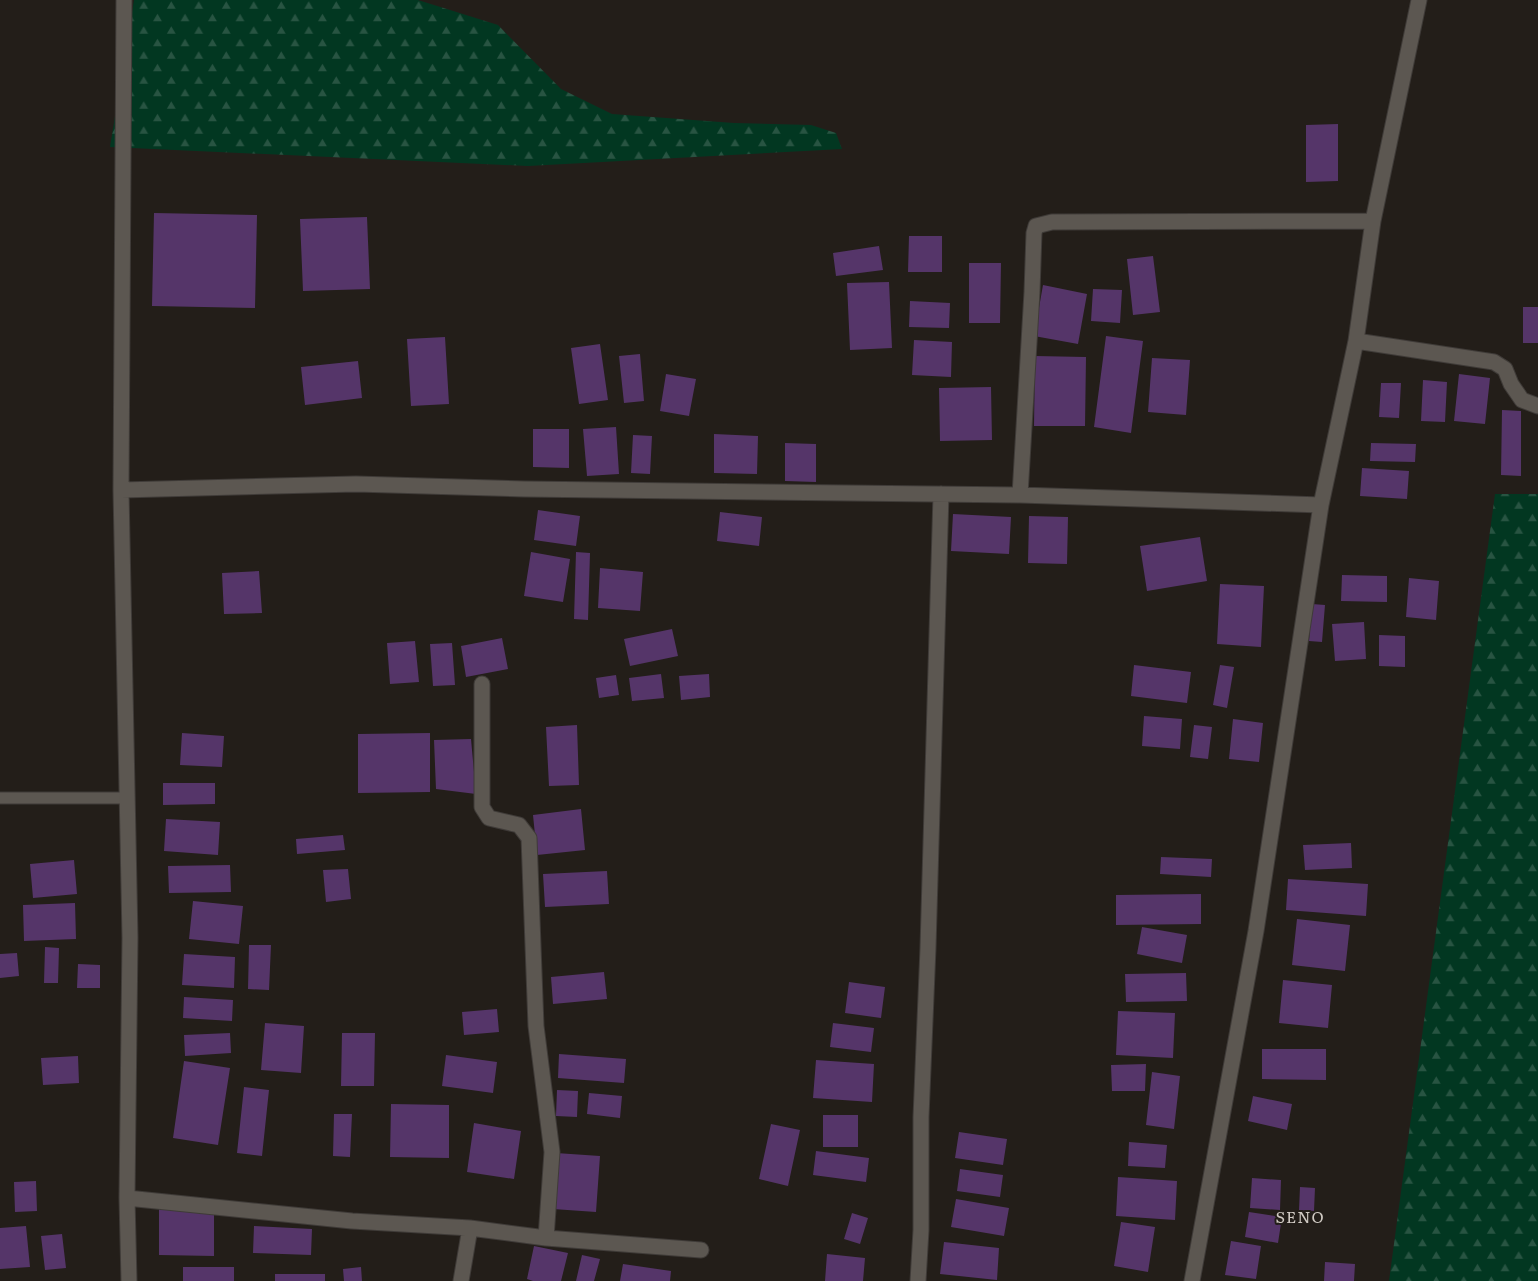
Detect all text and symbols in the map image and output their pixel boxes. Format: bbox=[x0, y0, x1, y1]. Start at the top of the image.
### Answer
district label: SENO bbox=[1275, 1204, 1325, 1228]

